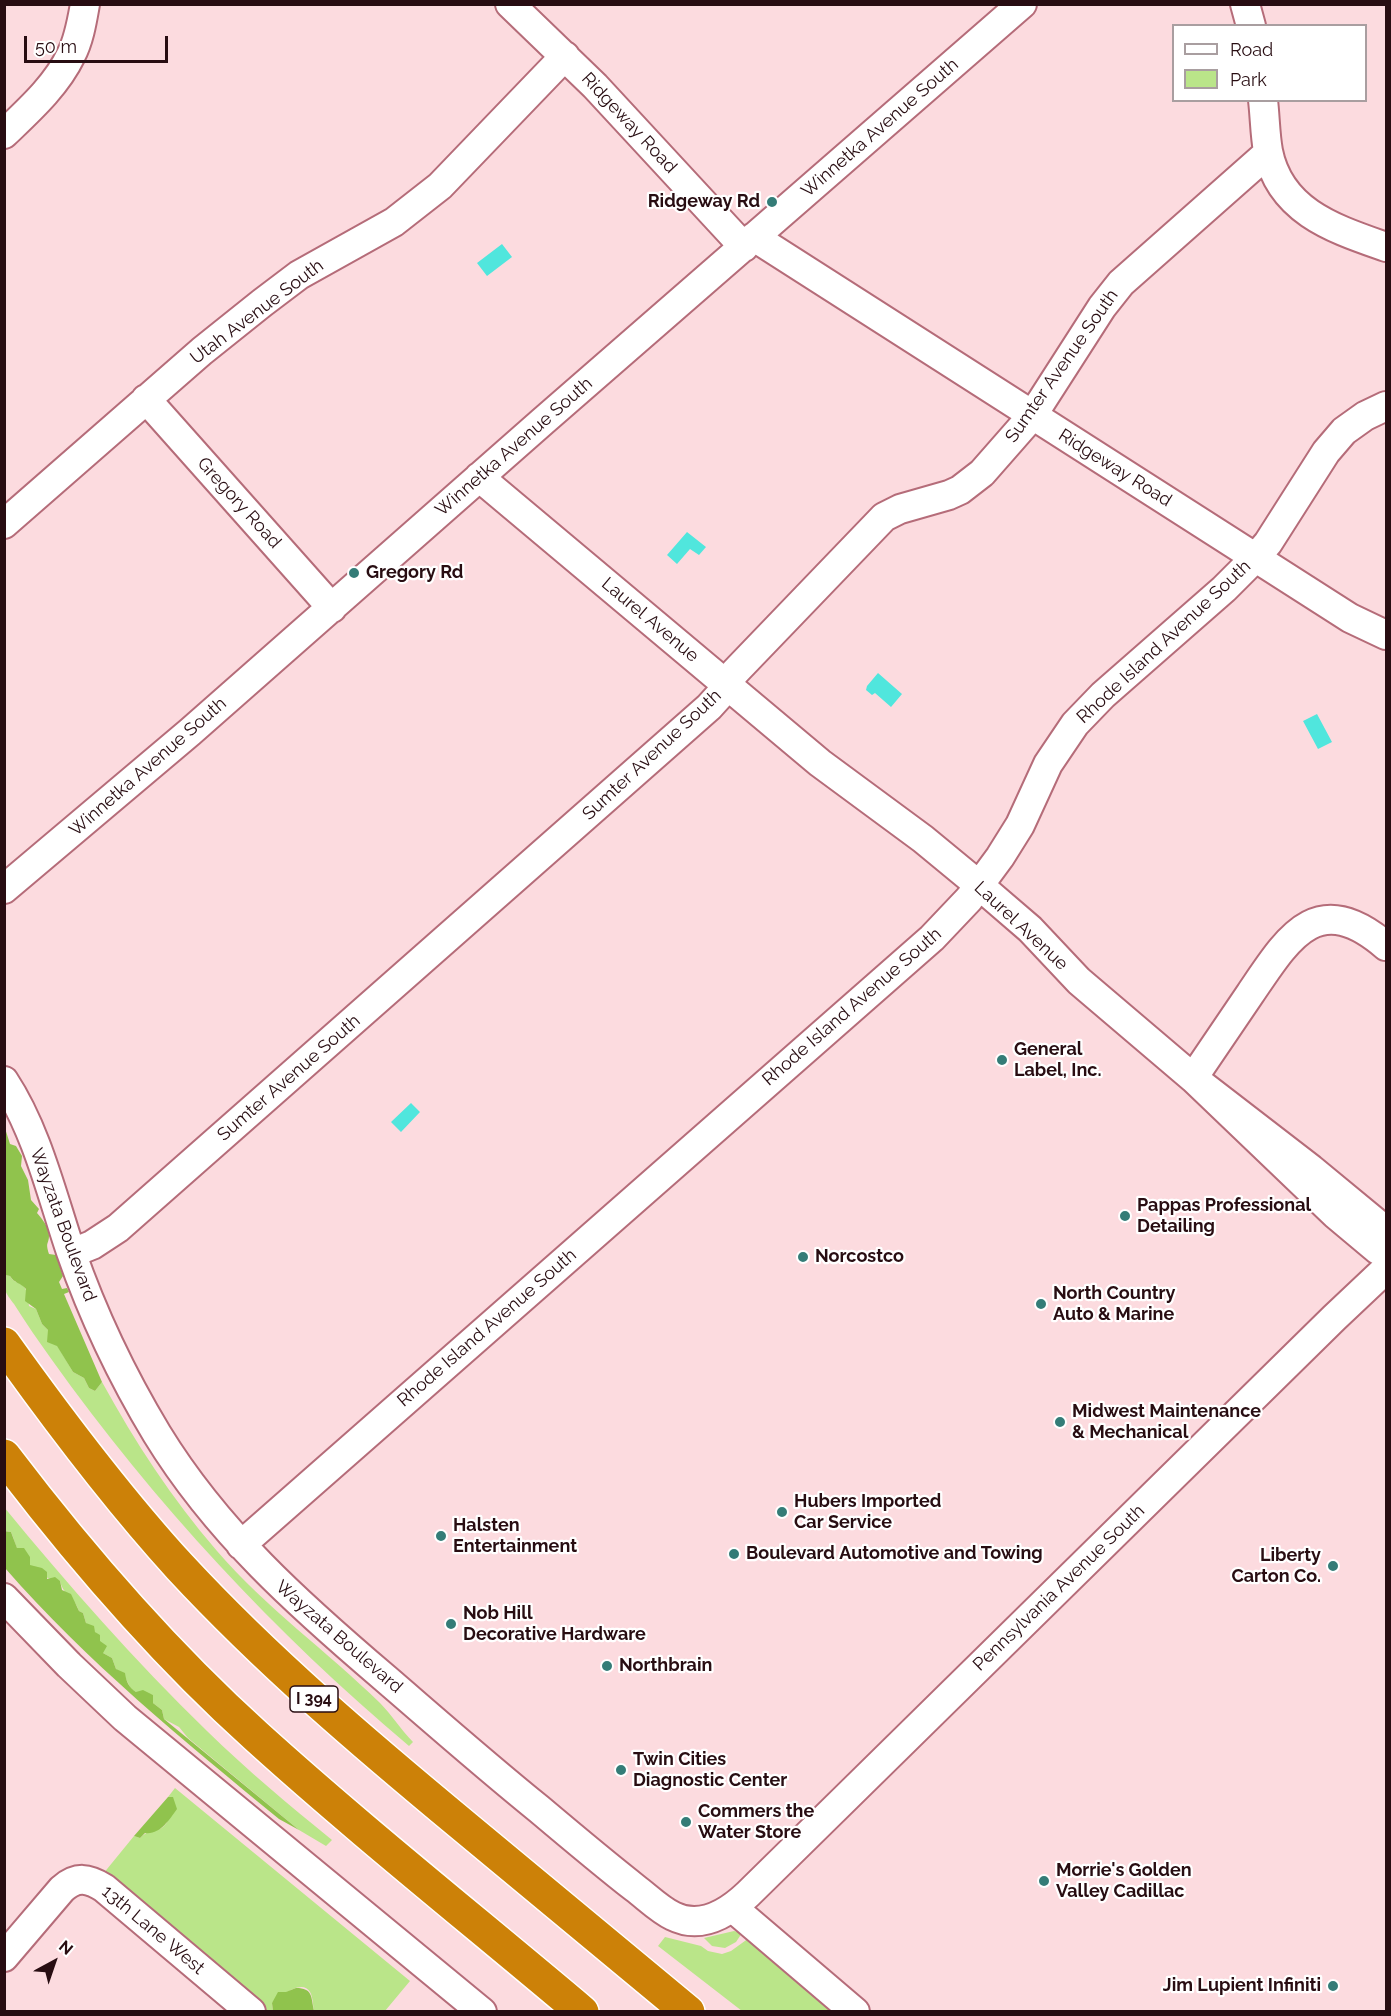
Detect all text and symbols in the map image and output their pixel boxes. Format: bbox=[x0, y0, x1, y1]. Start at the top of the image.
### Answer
scale bar bbox=[27, 24, 171, 62]
legend bbox=[1172, 24, 1367, 102]
text: 50 m bbox=[35, 36, 77, 57]
text: Road bbox=[1230, 39, 1273, 60]
street label: Winnetka Avenue South bbox=[797, 54, 963, 202]
street label: Ridgeway Road bbox=[577, 68, 681, 178]
text: Park bbox=[1230, 69, 1267, 90]
place label: Ridgeway Rd bbox=[648, 191, 760, 213]
marker: Ridgeway Rd bbox=[765, 195, 779, 209]
street label: Utah Avenue South bbox=[186, 255, 328, 369]
street label: Sumter Avenue South bbox=[1001, 285, 1123, 447]
street label: Winnetka Avenue South bbox=[431, 373, 597, 521]
street label: Ridgeway Road bbox=[1054, 424, 1176, 512]
street label: Gregory Road bbox=[192, 453, 286, 553]
street label: Rhode Island Avenue South bbox=[1073, 556, 1255, 728]
place label: Gregory Rd bbox=[366, 562, 463, 584]
marker: Gregory Rd bbox=[347, 566, 361, 580]
street label: Laurel Avenue bbox=[597, 573, 703, 667]
street label: Sumter Avenue South bbox=[578, 685, 726, 825]
street label: Winnetka Avenue South bbox=[65, 693, 231, 841]
street label: Laurel Avenue bbox=[970, 877, 1072, 975]
street label: Rhode Island Avenue South bbox=[758, 923, 946, 1091]
street label: Sumter Avenue South bbox=[213, 1010, 365, 1146]
place label: General Label, Inc. bbox=[1014, 1039, 1101, 1082]
marker: General Label, Inc. bbox=[995, 1053, 1009, 1067]
street label: Wayzata Boulevard bbox=[25, 1146, 101, 1304]
place label: Pappas Professional Detailing bbox=[1137, 1195, 1311, 1238]
marker: Pappas Professional Detailing bbox=[1118, 1209, 1132, 1223]
street label: Rhode Island Avenue South bbox=[393, 1244, 581, 1412]
place label: Norcostco bbox=[815, 1246, 904, 1268]
marker: Norcostco bbox=[796, 1250, 810, 1264]
place label: North Country Auto & Marine bbox=[1053, 1283, 1175, 1326]
marker: North Country Auto & Marine bbox=[1034, 1297, 1048, 1311]
place label: Midwest Maintenance & Mechanical bbox=[1072, 1401, 1261, 1444]
marker: Midwest Maintenance & Mechanical bbox=[1053, 1415, 1067, 1429]
place label: Hubers Imported Car Service bbox=[794, 1491, 941, 1534]
street label: Pennsylvania Avenue South bbox=[969, 1500, 1149, 1676]
marker: Hubers Imported Car Service bbox=[775, 1505, 789, 1519]
place label: Halsten Entertainment bbox=[453, 1515, 577, 1558]
marker: Halsten Entertainment bbox=[434, 1529, 448, 1543]
place label: Boulevard Automotive and Towing bbox=[746, 1543, 1043, 1565]
place label: Liberty Carton Co. bbox=[1231, 1545, 1321, 1588]
marker: Boulevard Automotive and Towing bbox=[727, 1547, 741, 1561]
marker: Liberty Carton Co. bbox=[1326, 1559, 1340, 1573]
street label: Wayzata Boulevard bbox=[271, 1576, 407, 1698]
place label: Nob Hill Decorative Hardware bbox=[463, 1603, 646, 1646]
marker: Nob Hill Decorative Hardware bbox=[444, 1617, 458, 1631]
place label: Northbrain bbox=[619, 1655, 712, 1677]
marker: Northbrain bbox=[600, 1659, 614, 1673]
road number: I 394 bbox=[290, 1686, 338, 1712]
place label: Twin Cities Diagnostic Center bbox=[633, 1749, 787, 1792]
marker: Twin Cities Diagnostic Center bbox=[614, 1763, 628, 1777]
place label: Commers the Water Store bbox=[698, 1801, 814, 1844]
marker: Commers the Water Store bbox=[679, 1815, 693, 1829]
place label: Morrie's Golden Valley Cadillac bbox=[1056, 1860, 1192, 1902]
marker: Morrie's Golden Valley Cadillac bbox=[1037, 1874, 1051, 1888]
street label: 13th Lane West bbox=[97, 1881, 209, 1979]
north arrow bbox=[24, 1932, 84, 1992]
text: N bbox=[55, 1937, 77, 1959]
place label: Jim Lupient Infiniti bbox=[1163, 1975, 1321, 1997]
marker: Jim Lupient Infiniti bbox=[1326, 1979, 1340, 1993]

